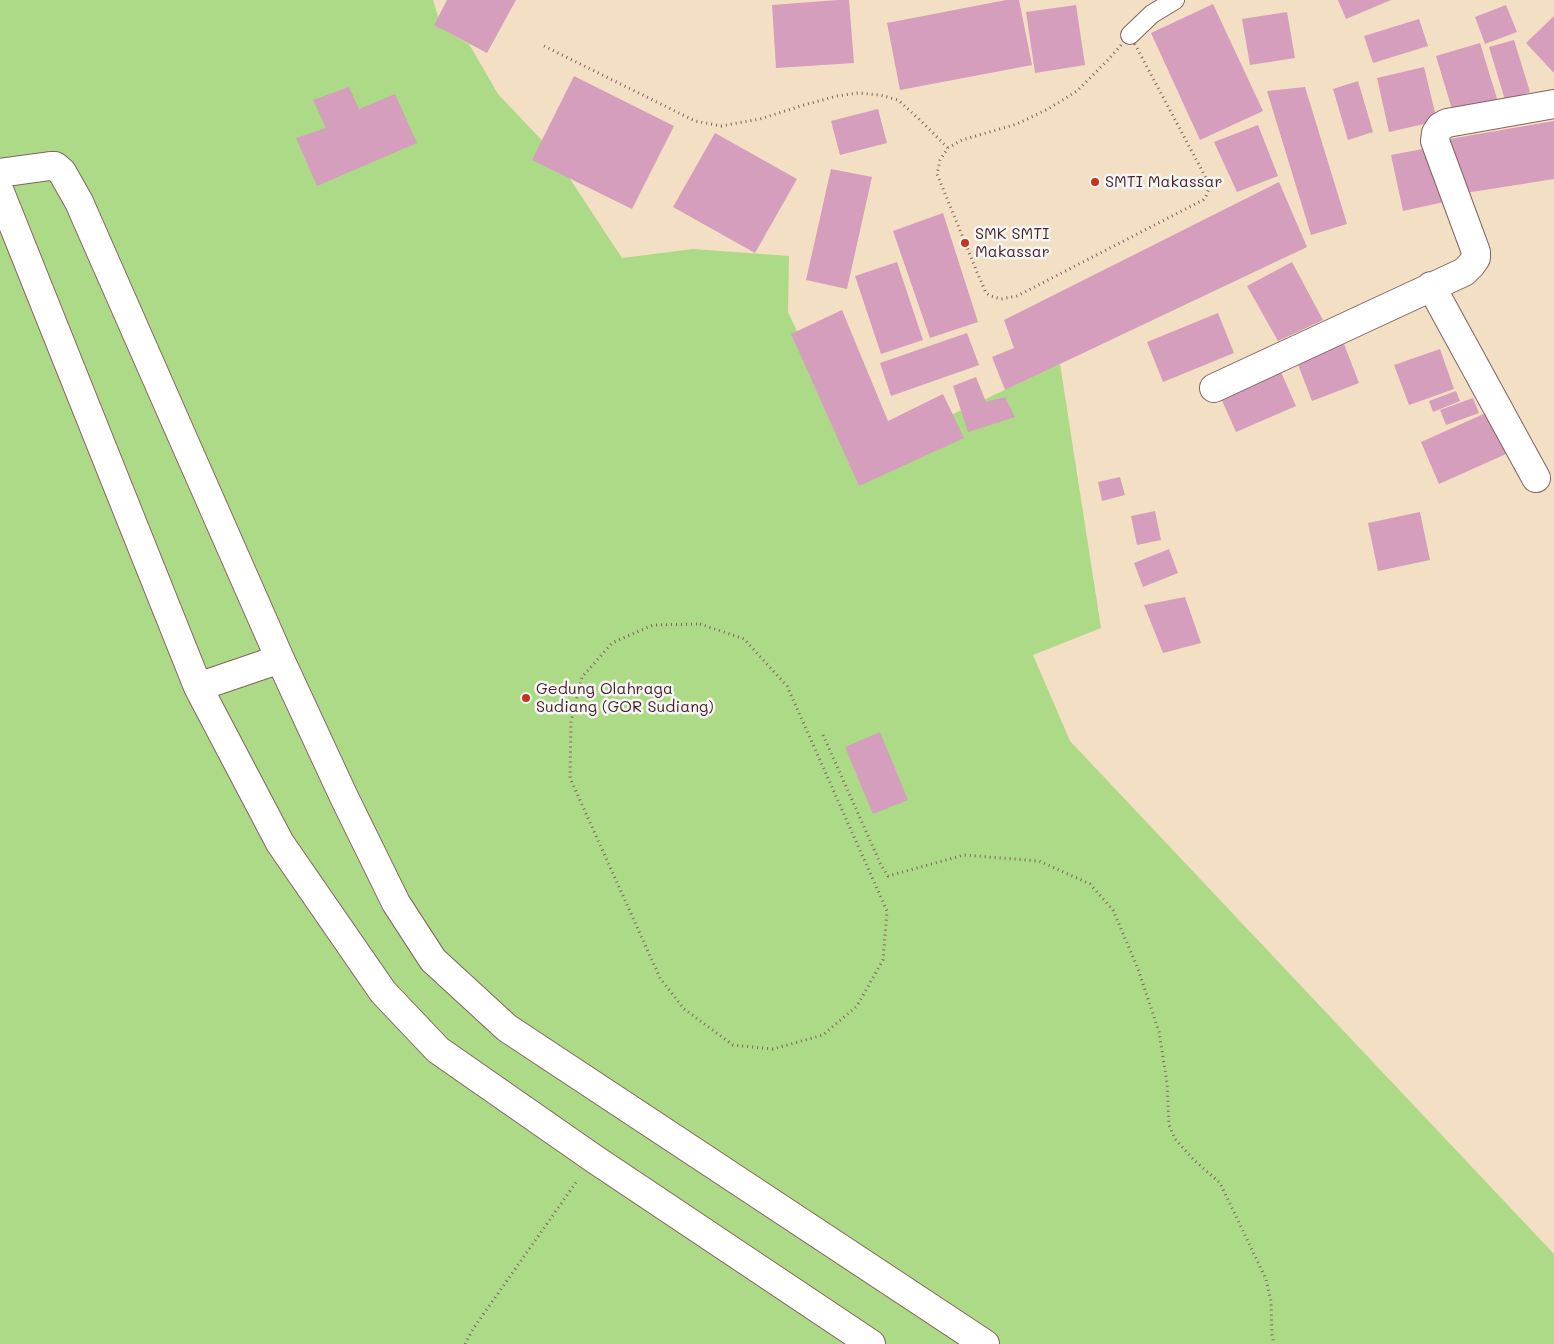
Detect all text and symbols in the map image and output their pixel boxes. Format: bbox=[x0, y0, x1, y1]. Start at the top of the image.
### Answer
place label: SMTI Makassar bbox=[1105, 172, 1223, 192]
marker: SMTI Makassar bbox=[1089, 176, 1101, 188]
place label: SMK SMTI Makassar bbox=[975, 224, 1050, 262]
marker: SMK SMTI Makassar bbox=[959, 237, 971, 249]
place label: Gedung Olahraga Sudiang (GOR Sudiang) bbox=[536, 679, 714, 717]
marker: Gedung Olahraga Sudiang (GOR Sudiang) bbox=[520, 692, 532, 704]

